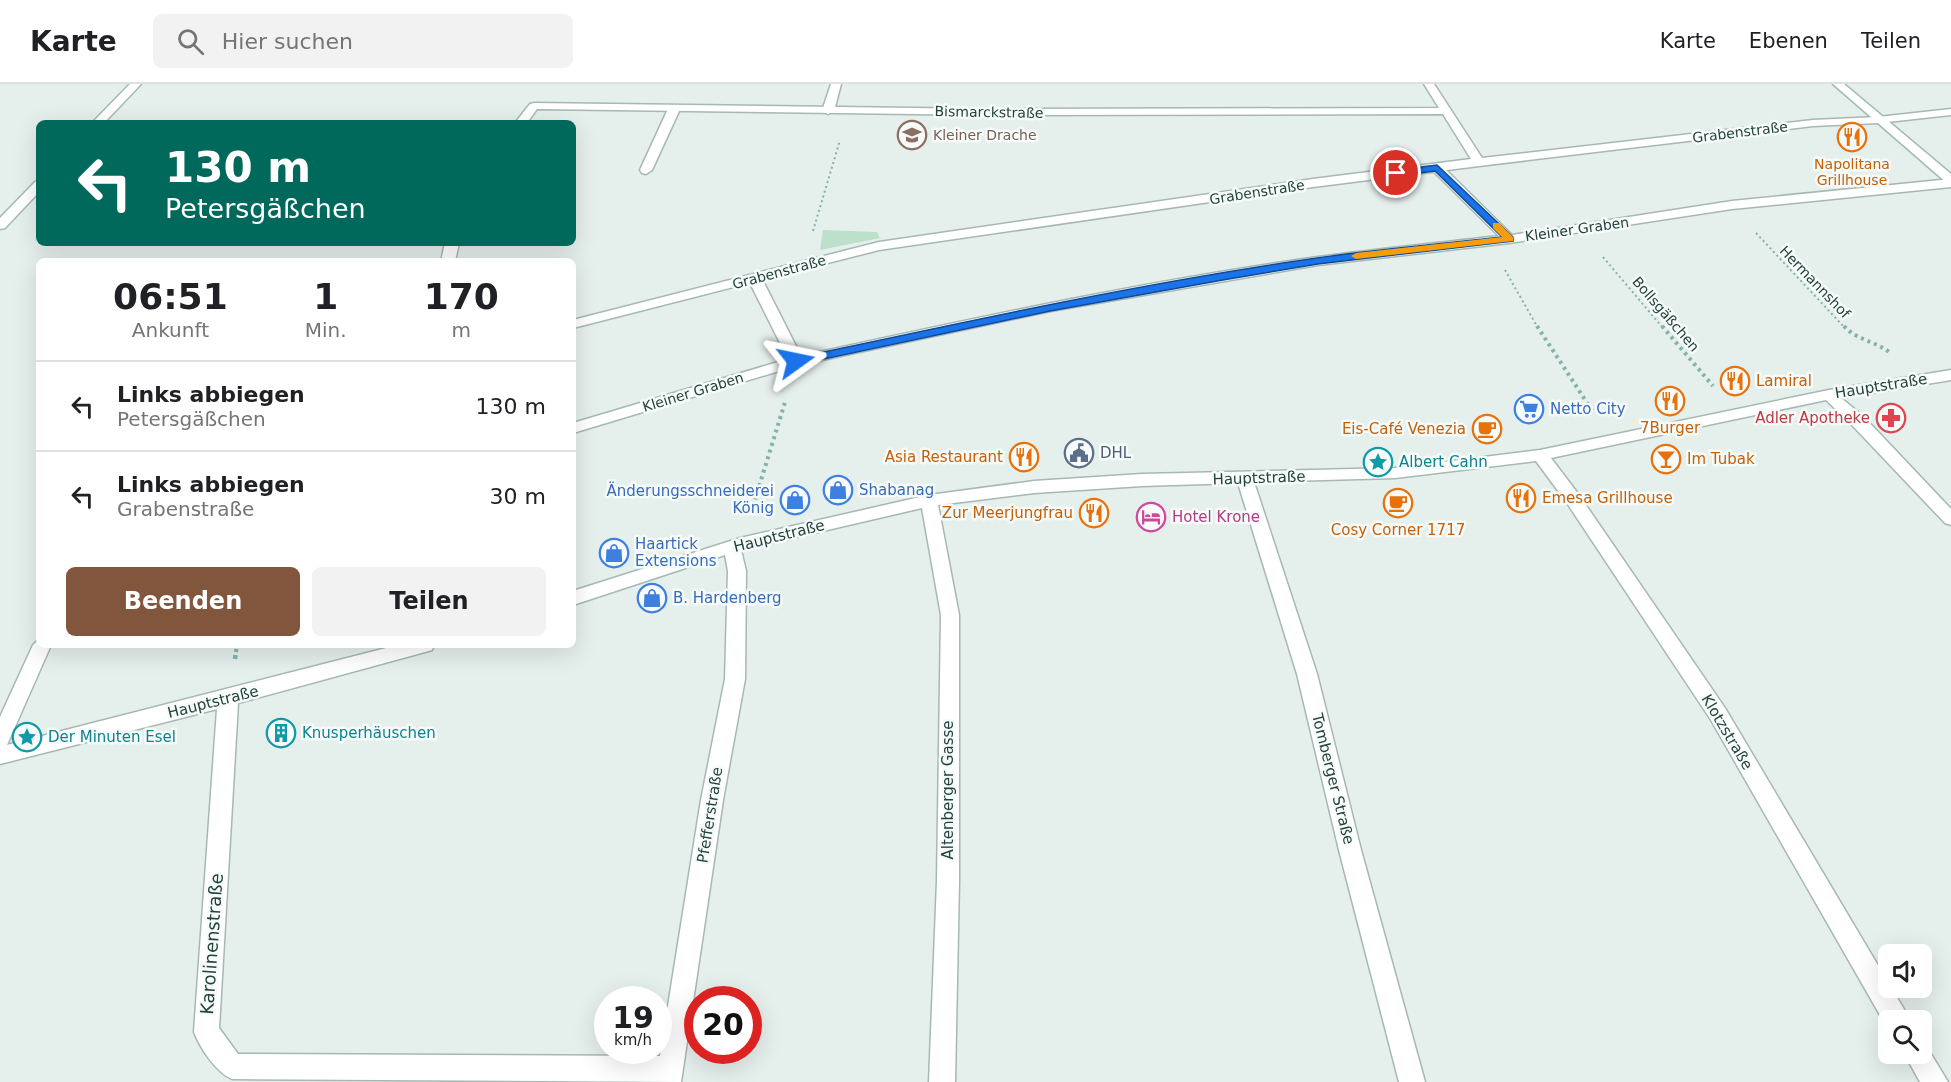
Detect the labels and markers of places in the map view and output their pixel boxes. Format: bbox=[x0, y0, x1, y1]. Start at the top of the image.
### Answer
school or university icon: Kleiner Drache bbox=[896, 119, 928, 151]
restaurant icon: Napolitana Grillhouse bbox=[1836, 121, 1868, 153]
place label: Kleiner Drache bbox=[933, 127, 1037, 143]
pin bbox=[1370, 147, 1421, 198]
place label: Napolitana Grillhouse bbox=[1814, 156, 1890, 188]
restaurant icon: Lamiral bbox=[1719, 365, 1751, 397]
place label: Lamiral bbox=[1756, 372, 1812, 390]
restaurant icon: 7Burger bbox=[1654, 385, 1686, 417]
supermarket icon: Netto City bbox=[1513, 393, 1545, 425]
place label: Netto City bbox=[1550, 400, 1626, 418]
pharmacy icon: Adler Apotheke bbox=[1875, 402, 1907, 434]
place label: Adler Apotheke bbox=[1755, 409, 1870, 427]
cafe icon: Eis-Café Venezia bbox=[1471, 413, 1503, 445]
place label: 7Burger bbox=[1640, 419, 1701, 437]
place label: Eis-Café Venezia bbox=[1342, 420, 1466, 438]
public building icon: DHL bbox=[1063, 437, 1095, 469]
restaurant icon: Asia Restaurant bbox=[1008, 441, 1040, 473]
bar icon: Im Tubak bbox=[1650, 443, 1682, 475]
place label: DHL bbox=[1100, 444, 1132, 462]
place icon: Albert Cahn bbox=[1362, 446, 1394, 478]
place label: Asia Restaurant bbox=[885, 448, 1003, 466]
place label: Im Tubak bbox=[1687, 450, 1755, 468]
place label: Albert Cahn bbox=[1399, 453, 1488, 471]
shop icon: Shabanag bbox=[822, 474, 854, 506]
place label: Änderungsschneiderei König bbox=[607, 481, 774, 517]
place label: Shabanag bbox=[859, 481, 934, 499]
restaurant icon: Emesa Grillhouse bbox=[1505, 482, 1537, 514]
shop icon: Änderungsschneiderei König bbox=[779, 484, 811, 516]
cafe icon: Cosy Corner 1717 bbox=[1382, 487, 1414, 519]
place label: Emesa Grillhouse bbox=[1542, 489, 1673, 507]
restaurant icon: Zur Meerjungfrau bbox=[1078, 497, 1110, 529]
hotel icon: Hotel Krone bbox=[1135, 501, 1167, 533]
place label: Zur Meerjungfrau bbox=[942, 504, 1073, 522]
place label: Hotel Krone bbox=[1172, 508, 1260, 526]
place label: Cosy Corner 1717 bbox=[1331, 521, 1465, 539]
place label: Haartick Extensions bbox=[635, 535, 717, 570]
shop icon: Haartick Extensions bbox=[598, 537, 630, 569]
shop icon: B. Hardenberg bbox=[636, 582, 668, 614]
place label: B. Hardenberg bbox=[673, 589, 782, 607]
building icon: Knusperhäuschen bbox=[265, 717, 297, 749]
place icon: Der Minuten Esel bbox=[11, 721, 43, 753]
place label: Knusperhäuschen bbox=[302, 724, 436, 742]
place label: Der Minuten Esel bbox=[48, 728, 176, 746]

